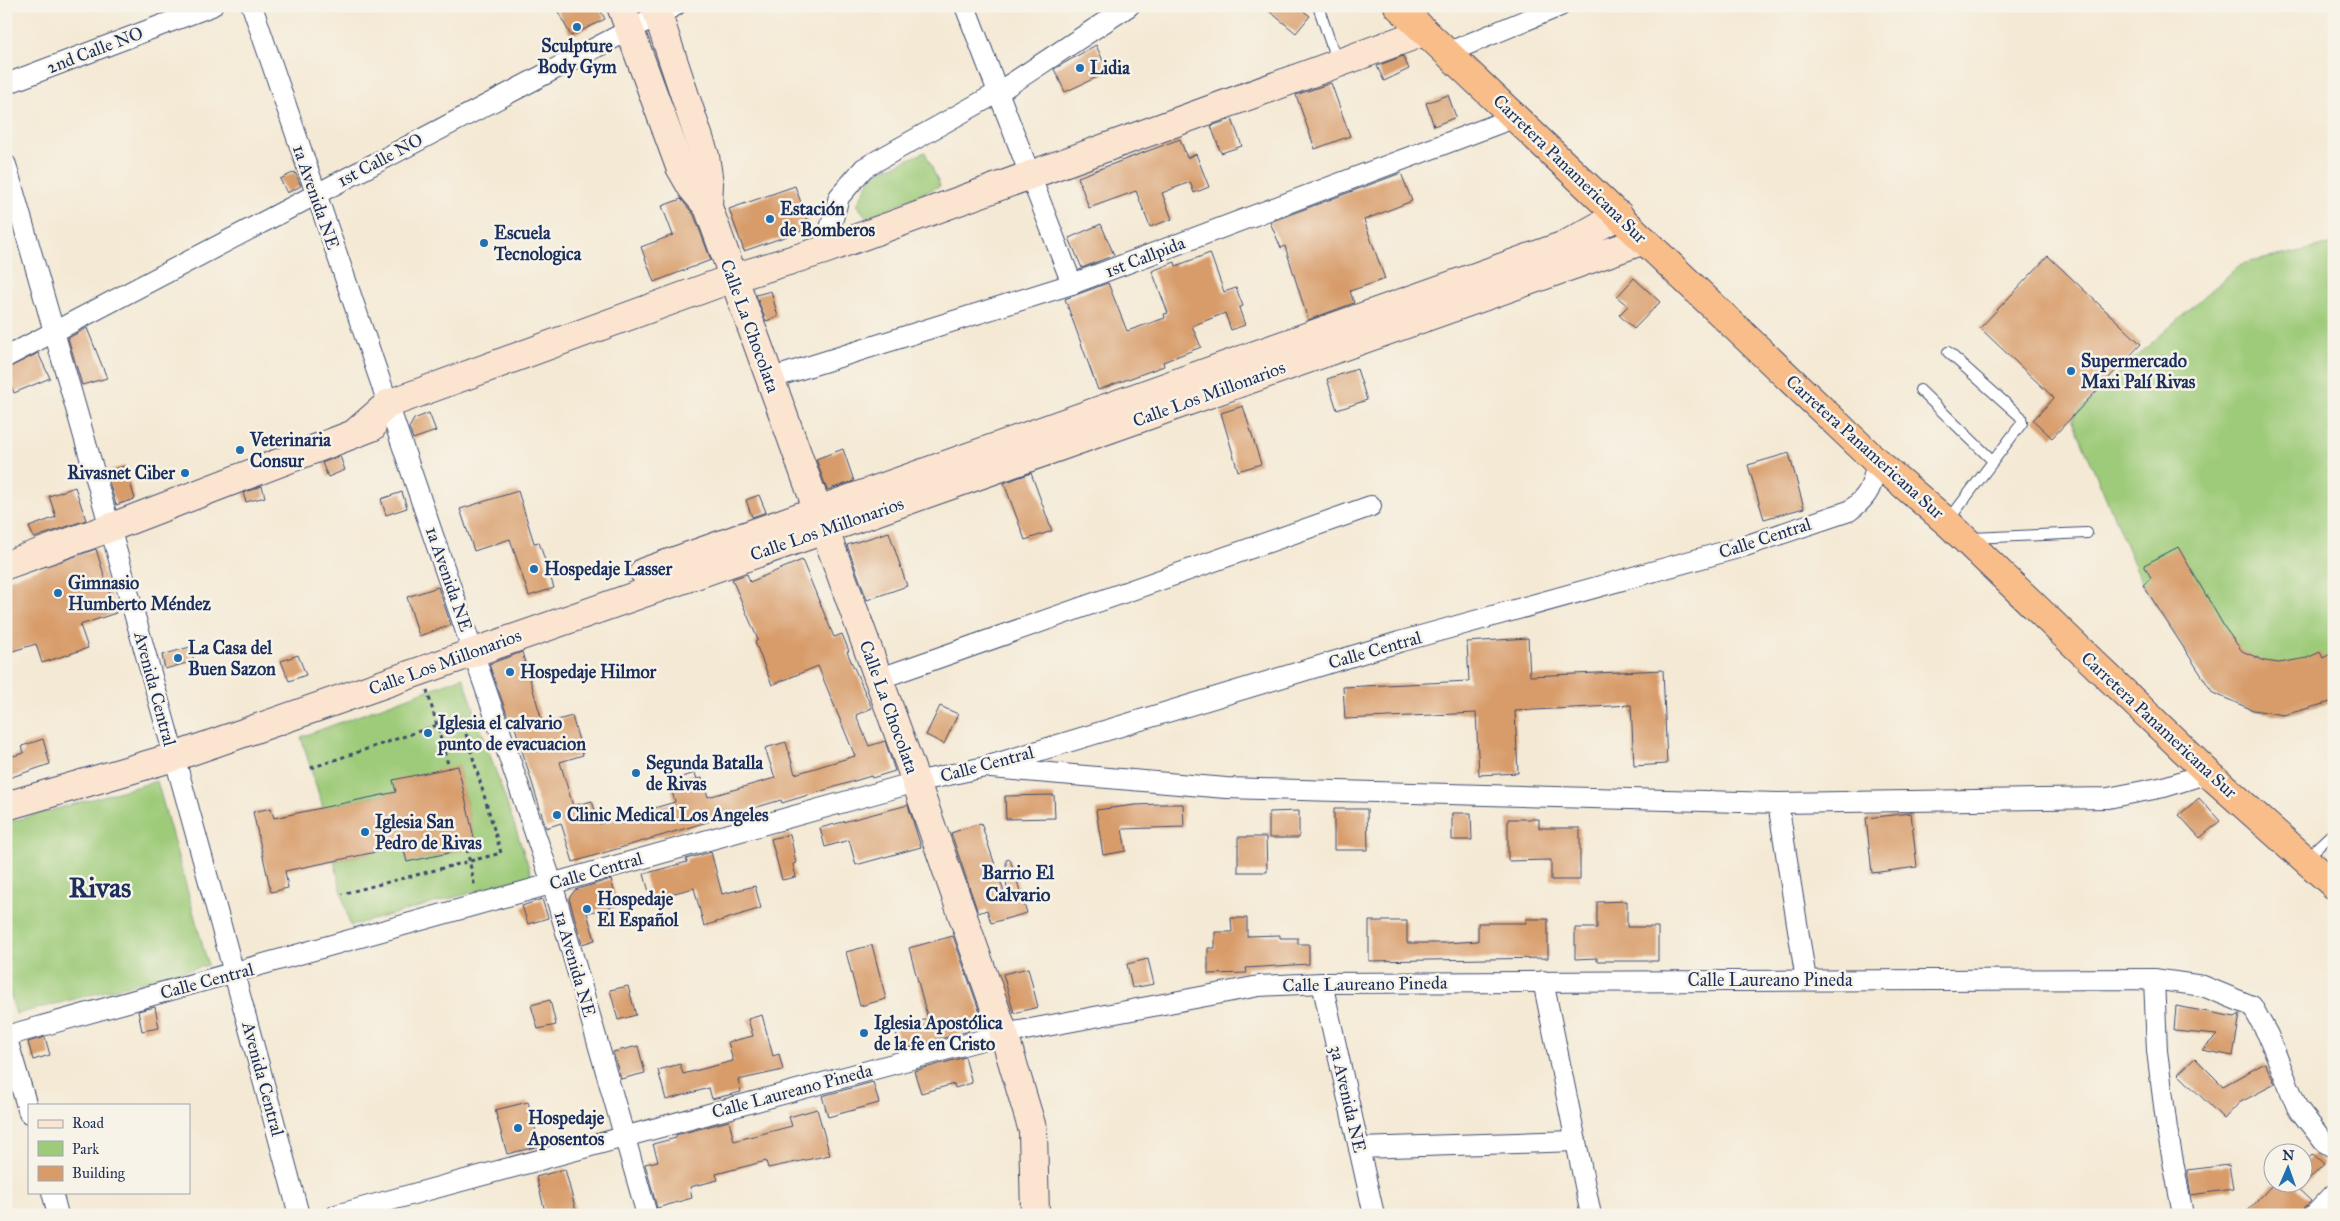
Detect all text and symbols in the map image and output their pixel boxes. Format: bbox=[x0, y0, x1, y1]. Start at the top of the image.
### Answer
marker: Sculpture Body Gym bbox=[571, 21, 583, 33]
street label: 2nd Calle NO bbox=[44, 22, 146, 78]
place label: Sculpture Body Gym bbox=[537, 35, 617, 79]
place label: Lidia bbox=[1090, 57, 1130, 79]
marker: Lidia bbox=[1074, 62, 1086, 74]
street label: Carretera Panamericana Sur bbox=[1489, 90, 1652, 248]
street label: 1st Calle NO bbox=[333, 128, 427, 192]
street label: 1a Avenida NE bbox=[288, 142, 344, 252]
place label: Estación de Bomberos bbox=[780, 198, 876, 241]
marker: Estación de Bomberos bbox=[764, 213, 776, 225]
place label: Escuela Tecnologica bbox=[493, 222, 582, 266]
street label: 1st Callpida bbox=[1102, 232, 1189, 282]
marker: Escuela Tecnologica bbox=[478, 237, 490, 249]
street label: Calle La Chocolata bbox=[716, 256, 784, 396]
place label: Supermercado Maxi Palí Rivas bbox=[2081, 350, 2196, 393]
street label: Calle Los Millonarios bbox=[1130, 356, 1288, 432]
marker: Supermercado Maxi Palí Rivas bbox=[2065, 365, 2077, 377]
street label: Carretera Panamericana Sur bbox=[1781, 370, 1949, 524]
place label: Veterinaria Consur bbox=[249, 429, 331, 472]
marker: Veterinaria Consur bbox=[234, 444, 246, 456]
place label: Rivasnet Ciber bbox=[67, 462, 176, 484]
marker: Rivasnet Ciber bbox=[179, 467, 191, 479]
street label: Calle Los Millonarios bbox=[747, 492, 907, 566]
street label: Calle Central bbox=[1716, 513, 1814, 563]
street label: 1a Avenida NE bbox=[421, 524, 477, 634]
place label: Hospedaje Lasser bbox=[544, 558, 674, 581]
marker: Hospedaje Lasser bbox=[528, 563, 540, 575]
place label: Gimnasio Humberto Méndez bbox=[68, 572, 212, 615]
marker: Gimnasio Humberto Méndez bbox=[52, 587, 64, 599]
street label: Calle Los Millonarios bbox=[366, 624, 524, 700]
street label: Calle Central bbox=[1326, 626, 1424, 674]
street label: Avenida Central bbox=[129, 628, 181, 749]
place label: La Casa del Buen Sazon bbox=[188, 637, 276, 680]
street label: Calle La Chocolata bbox=[855, 637, 923, 777]
street label: Carretera Panamericana Sur bbox=[2077, 647, 2242, 803]
marker: La Casa del Buen Sazon bbox=[172, 652, 184, 664]
place label: Hospedaje Hilmor bbox=[520, 661, 658, 684]
marker: Hospedaje Hilmor bbox=[504, 666, 516, 678]
place label: Iglesia el calvario punto de evacuacion bbox=[437, 712, 586, 756]
marker: Iglesia el calvario punto de evacuacion bbox=[422, 727, 434, 739]
street label: Calle Central bbox=[938, 741, 1036, 787]
place label: Segunda Batalla de Rivas bbox=[646, 752, 763, 795]
marker: Segunda Batalla de Rivas bbox=[630, 767, 642, 779]
place label: Clinic Medical Los Angeles bbox=[567, 804, 769, 827]
marker: Clinic Medical Los Angeles bbox=[551, 809, 563, 821]
place label: Iglesia San Pedro de Rivas bbox=[375, 811, 482, 854]
marker: Iglesia San Pedro de Rivas bbox=[359, 826, 371, 838]
street label: Calle Central bbox=[547, 847, 645, 895]
district label: Barrio El Calvario bbox=[982, 861, 1055, 906]
district label: Rivas bbox=[69, 870, 131, 905]
place label: Hospedaje El Español bbox=[597, 888, 680, 932]
marker: Hospedaje El Español bbox=[581, 903, 593, 915]
street label: 1a Avenida NE bbox=[549, 908, 601, 1020]
street label: Calle Central bbox=[158, 958, 256, 1004]
street label: Calle Laureano Pineda bbox=[1687, 969, 1853, 991]
street label: Calle Laureano Pineda bbox=[1282, 972, 1448, 996]
place label: Iglesia Apostólica de la fe en Cristo bbox=[874, 1012, 1003, 1055]
street label: Avenida Central bbox=[237, 1018, 289, 1139]
marker: Iglesia Apostólica de la fe en Cristo bbox=[858, 1027, 870, 1039]
street label: 3a Avenida NE bbox=[1325, 1043, 1371, 1155]
street label: Calle Laureano Pineda bbox=[709, 1059, 875, 1123]
legend bbox=[28, 1104, 190, 1194]
place label: Hospedaje Aposentos bbox=[527, 1107, 605, 1151]
text: Road bbox=[72, 1114, 104, 1132]
marker: Hospedaje Aposentos bbox=[512, 1122, 524, 1134]
text: Park bbox=[72, 1140, 99, 1158]
north arrow bbox=[2262, 1144, 2312, 1194]
text: N bbox=[2282, 1147, 2295, 1164]
text: Building bbox=[72, 1164, 126, 1182]

